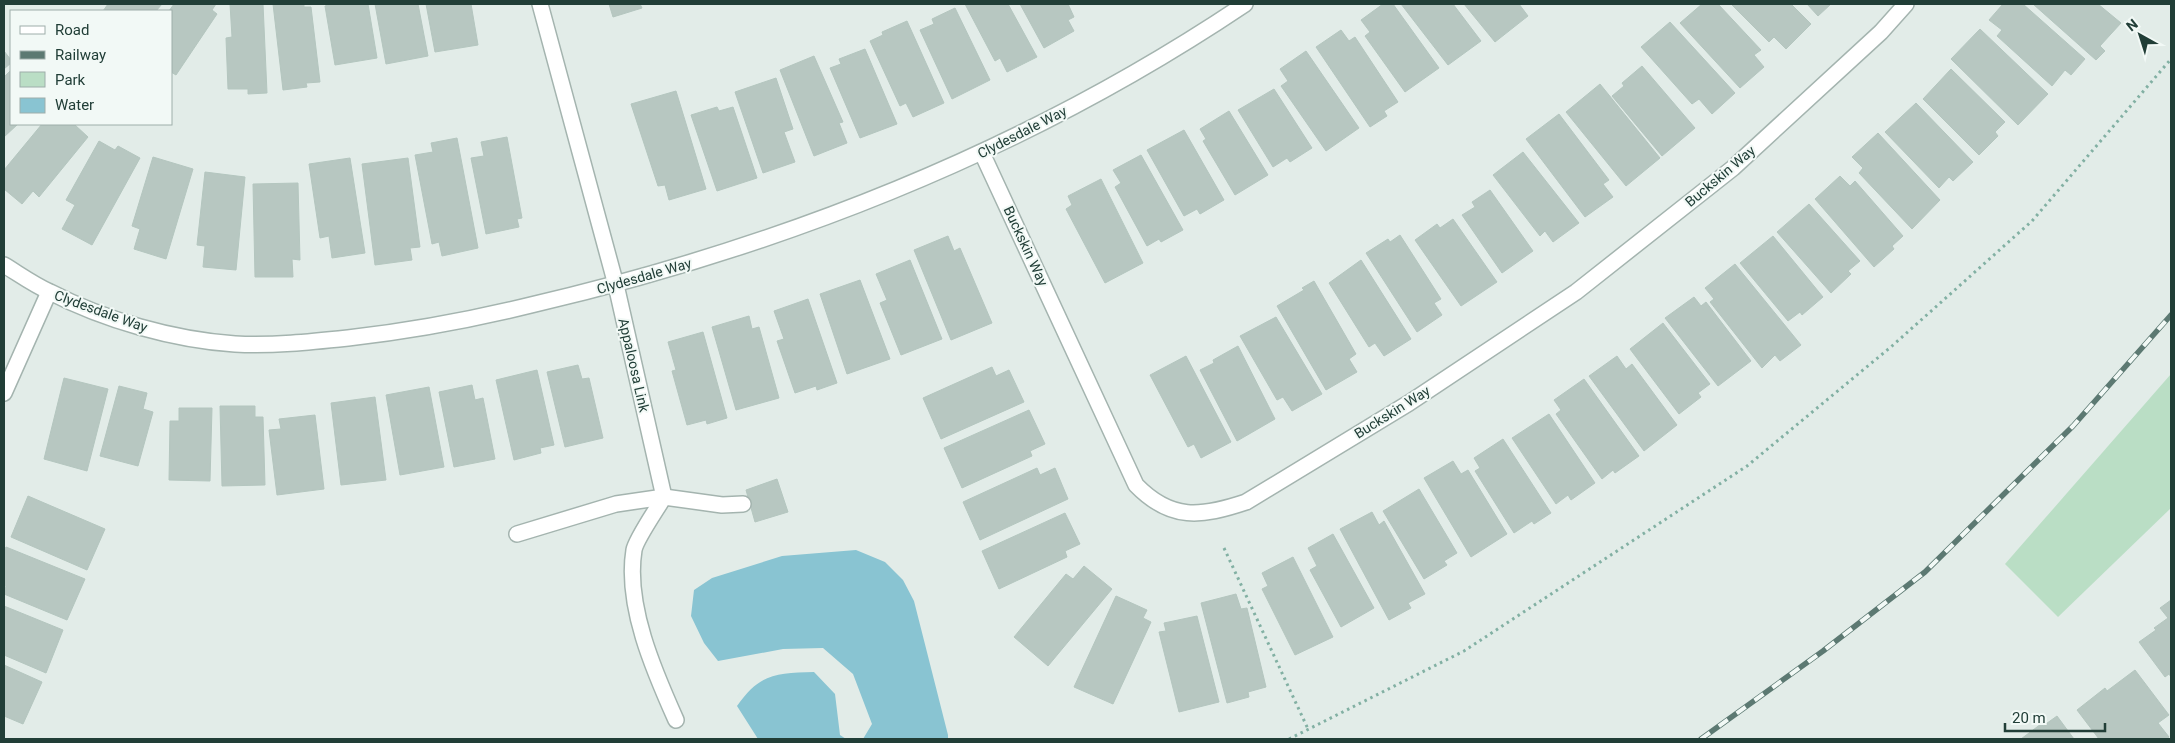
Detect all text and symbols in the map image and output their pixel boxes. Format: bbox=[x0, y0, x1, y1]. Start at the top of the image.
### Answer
legend bbox=[10, 10, 172, 125]
north arrow bbox=[2115, 10, 2165, 60]
text: N bbox=[2123, 16, 2141, 34]
text: Road bbox=[55, 21, 89, 39]
text: Railway bbox=[55, 46, 106, 64]
text: Park bbox=[55, 71, 86, 89]
text: Water bbox=[55, 96, 94, 114]
street label: Clydesdale Way bbox=[975, 103, 1070, 161]
street label: Buckskin Way bbox=[1682, 142, 1758, 210]
street label: Buckskin Way bbox=[1001, 204, 1052, 289]
street label: Clydesdale Way bbox=[595, 255, 694, 297]
street label: Clydesdale Way bbox=[52, 287, 150, 335]
street label: Appaloosa Link bbox=[615, 316, 653, 414]
street label: Buckskin Way bbox=[1351, 382, 1433, 442]
scale bar bbox=[2005, 700, 2105, 732]
text: 20 m bbox=[2012, 709, 2046, 727]

